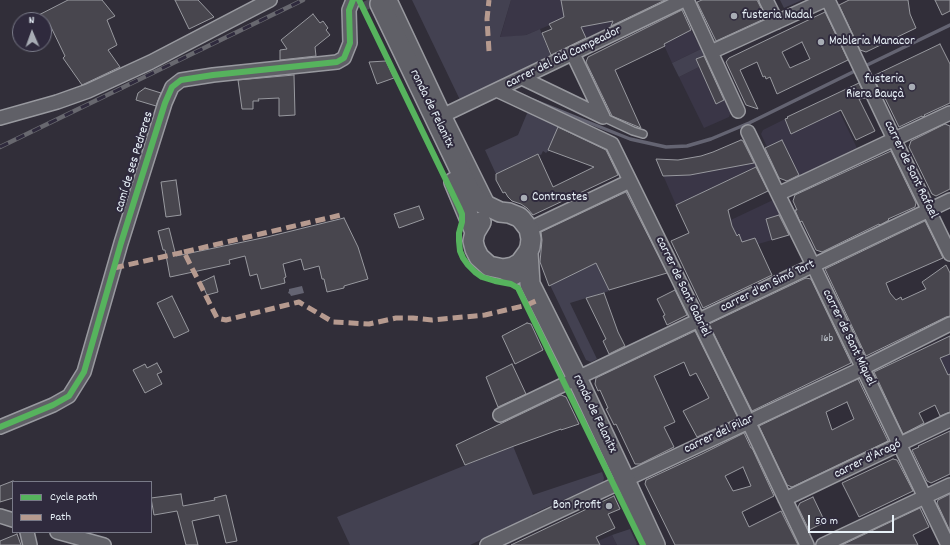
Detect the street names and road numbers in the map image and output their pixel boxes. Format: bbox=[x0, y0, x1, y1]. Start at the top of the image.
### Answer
street label: carrer del Cid Campeador bbox=[504, 23, 624, 93]
street label: ronda de Felanitx bbox=[405, 67, 457, 151]
street label: camí de ses Pedreres bbox=[112, 110, 158, 214]
street label: carrer de Sant Rafael bbox=[880, 119, 940, 221]
street label: carrer de Sant Gabriel bbox=[651, 235, 713, 339]
street label: carrer d'en Simó Tort bbox=[718, 257, 818, 317]
street label: carrer de Sant Miquel bbox=[818, 287, 878, 389]
street label: ronda de Felanitx bbox=[568, 372, 620, 456]
street label: carrer del Pilar bbox=[682, 412, 756, 458]
street label: carrer d'Aragó bbox=[832, 437, 904, 483]

